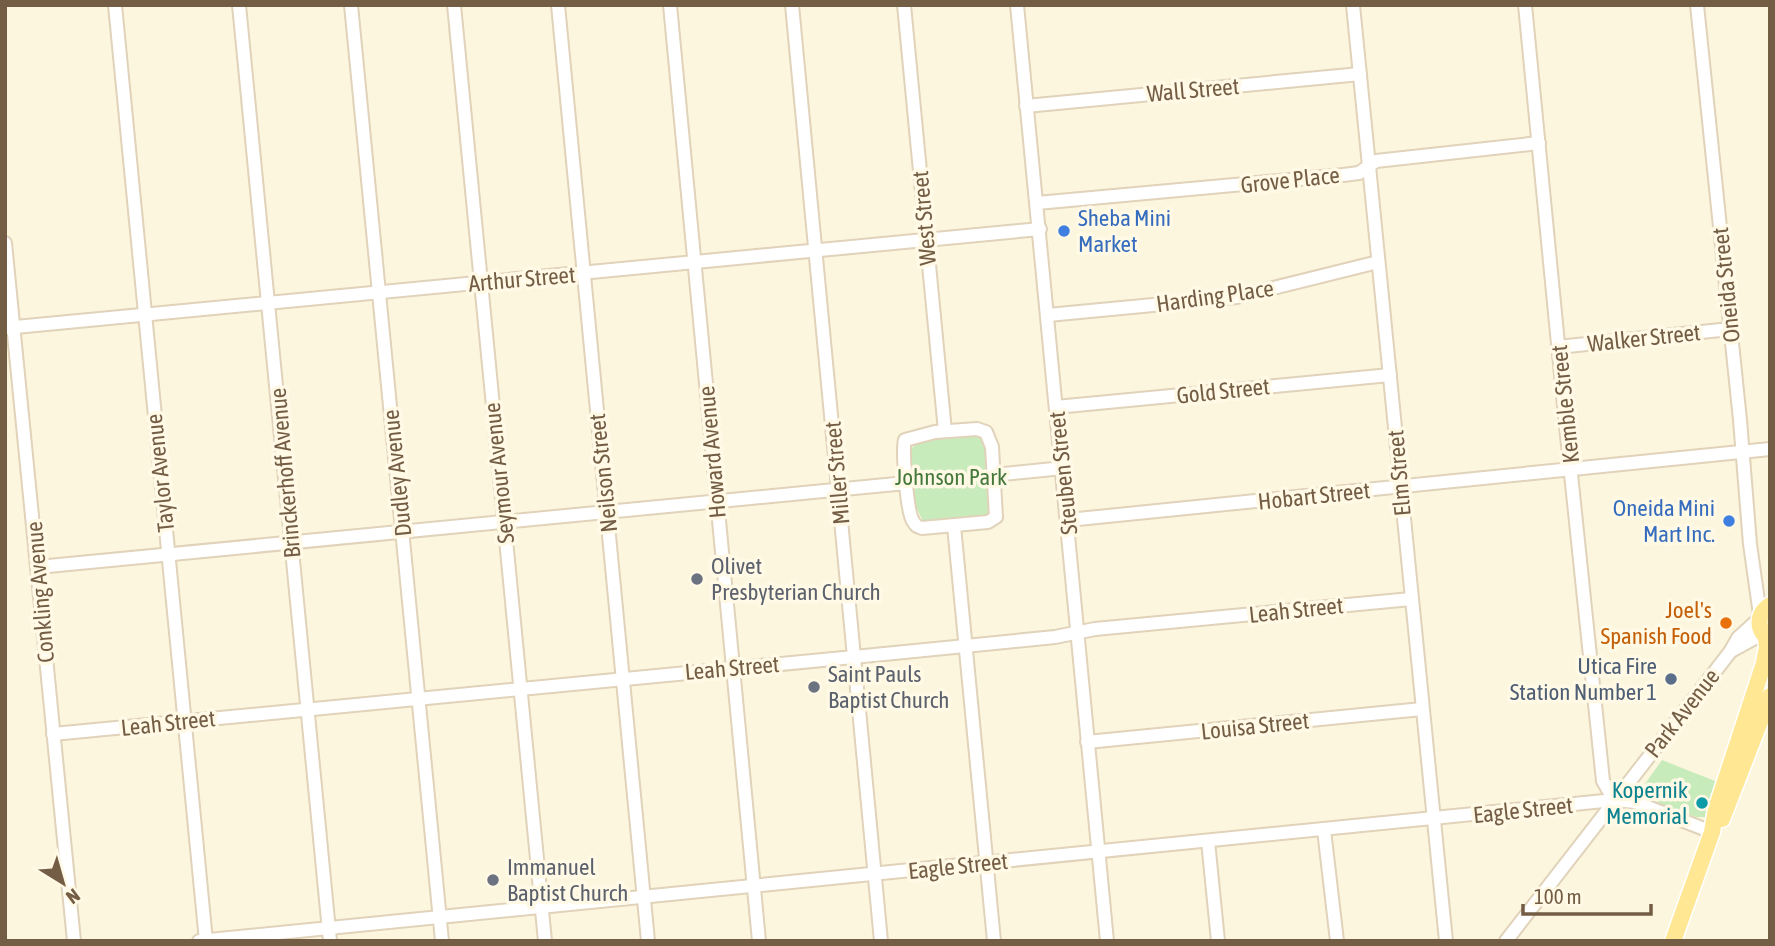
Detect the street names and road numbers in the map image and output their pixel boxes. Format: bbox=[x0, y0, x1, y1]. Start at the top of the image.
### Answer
street label: Wall Street bbox=[1146, 73, 1240, 107]
street label: Grove Place bbox=[1239, 162, 1341, 198]
street label: West Street bbox=[907, 170, 941, 266]
street label: Oneida Street bbox=[1707, 226, 1745, 344]
street label: Arthur Street bbox=[468, 261, 576, 297]
street label: Harding Place bbox=[1155, 275, 1275, 317]
street label: Walker Street bbox=[1586, 319, 1702, 357]
street label: Kemble Street bbox=[1546, 344, 1584, 464]
street label: Gold Street bbox=[1175, 373, 1271, 409]
street label: Howard Avenue bbox=[693, 385, 731, 519]
street label: Brinckerhoff Avenue bbox=[265, 387, 305, 559]
street label: Seymour Avenue bbox=[479, 401, 519, 545]
street label: Dudley Avenue bbox=[377, 408, 417, 538]
street label: Steuben Street bbox=[1044, 410, 1082, 536]
street label: Taylor Avenue bbox=[141, 412, 179, 534]
street label: Neilson Street bbox=[584, 412, 622, 534]
street label: Miller Street bbox=[820, 420, 854, 526]
street label: Elm Street bbox=[1382, 429, 1416, 517]
street label: Hobart Street bbox=[1257, 477, 1371, 515]
street label: Conkling Avenue bbox=[21, 520, 59, 664]
street label: Leah Street bbox=[1247, 592, 1345, 628]
street label: Leah Street bbox=[684, 651, 780, 685]
street label: Park Avenue bbox=[1639, 664, 1725, 762]
street label: Leah Street bbox=[119, 705, 217, 741]
street label: Louisa Street bbox=[1200, 707, 1310, 745]
street label: Eagle Street bbox=[1472, 792, 1574, 828]
street label: Eagle Street bbox=[907, 848, 1009, 884]

